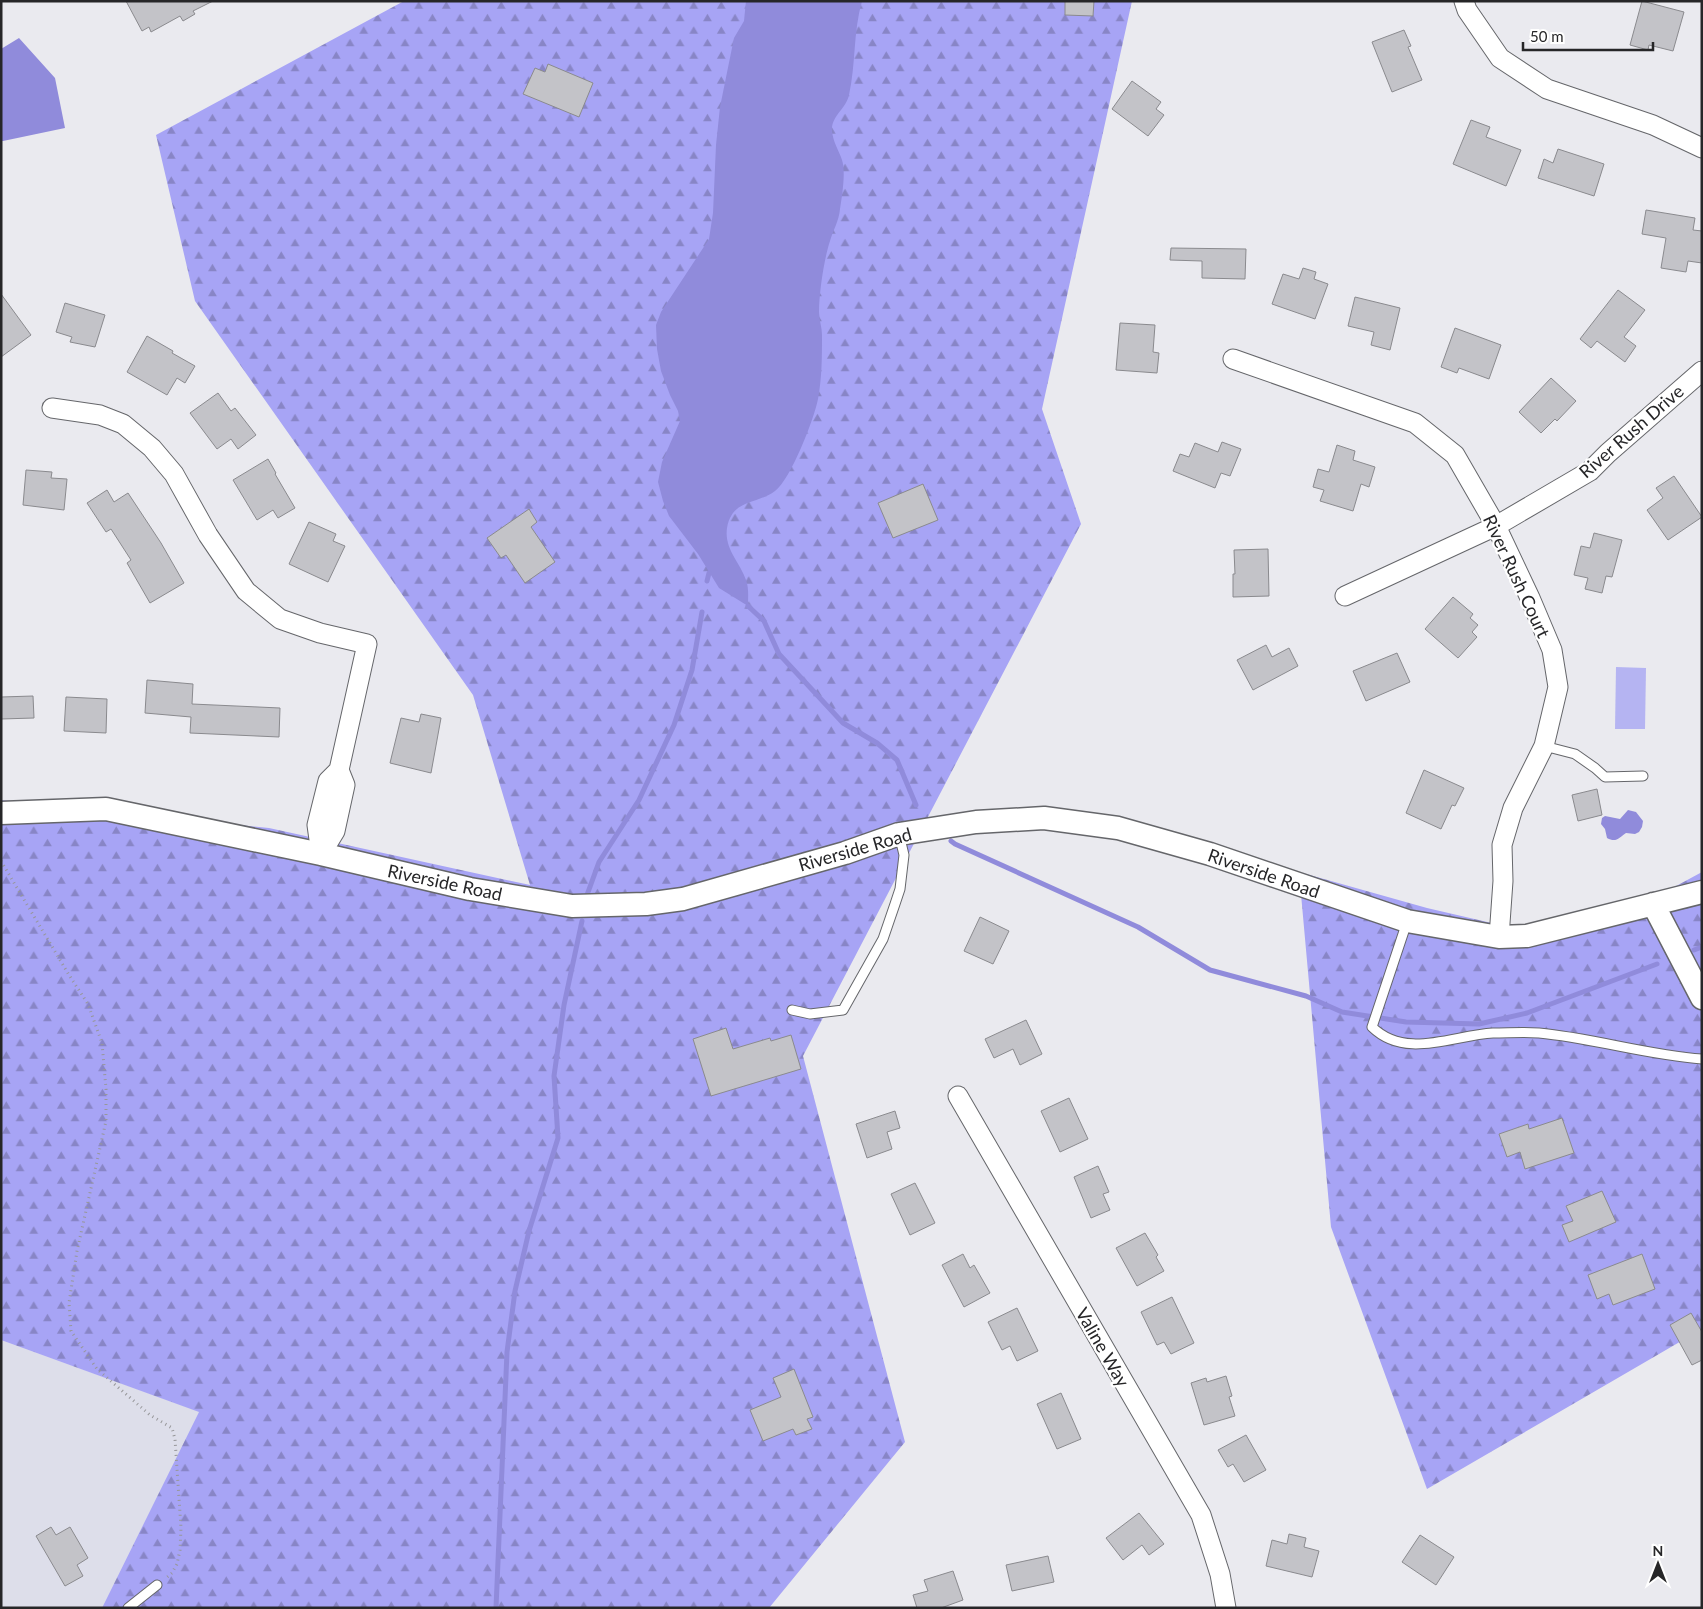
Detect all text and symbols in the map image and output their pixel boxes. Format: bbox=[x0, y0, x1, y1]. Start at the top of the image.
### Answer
scale bar bbox=[1523, 20, 1653, 52]
text: 50 m bbox=[1530, 27, 1564, 45]
street label: River Rush Drive bbox=[1574, 380, 1688, 482]
street label: River Rush Court bbox=[1479, 511, 1555, 642]
street label: Riverside Road bbox=[796, 822, 914, 876]
street label: Riverside Road bbox=[1205, 844, 1323, 902]
street label: Riverside Road bbox=[386, 859, 504, 905]
street label: Valine Way bbox=[1071, 1303, 1135, 1391]
north arrow bbox=[1633, 1539, 1683, 1589]
text: N bbox=[1653, 1542, 1663, 1559]

